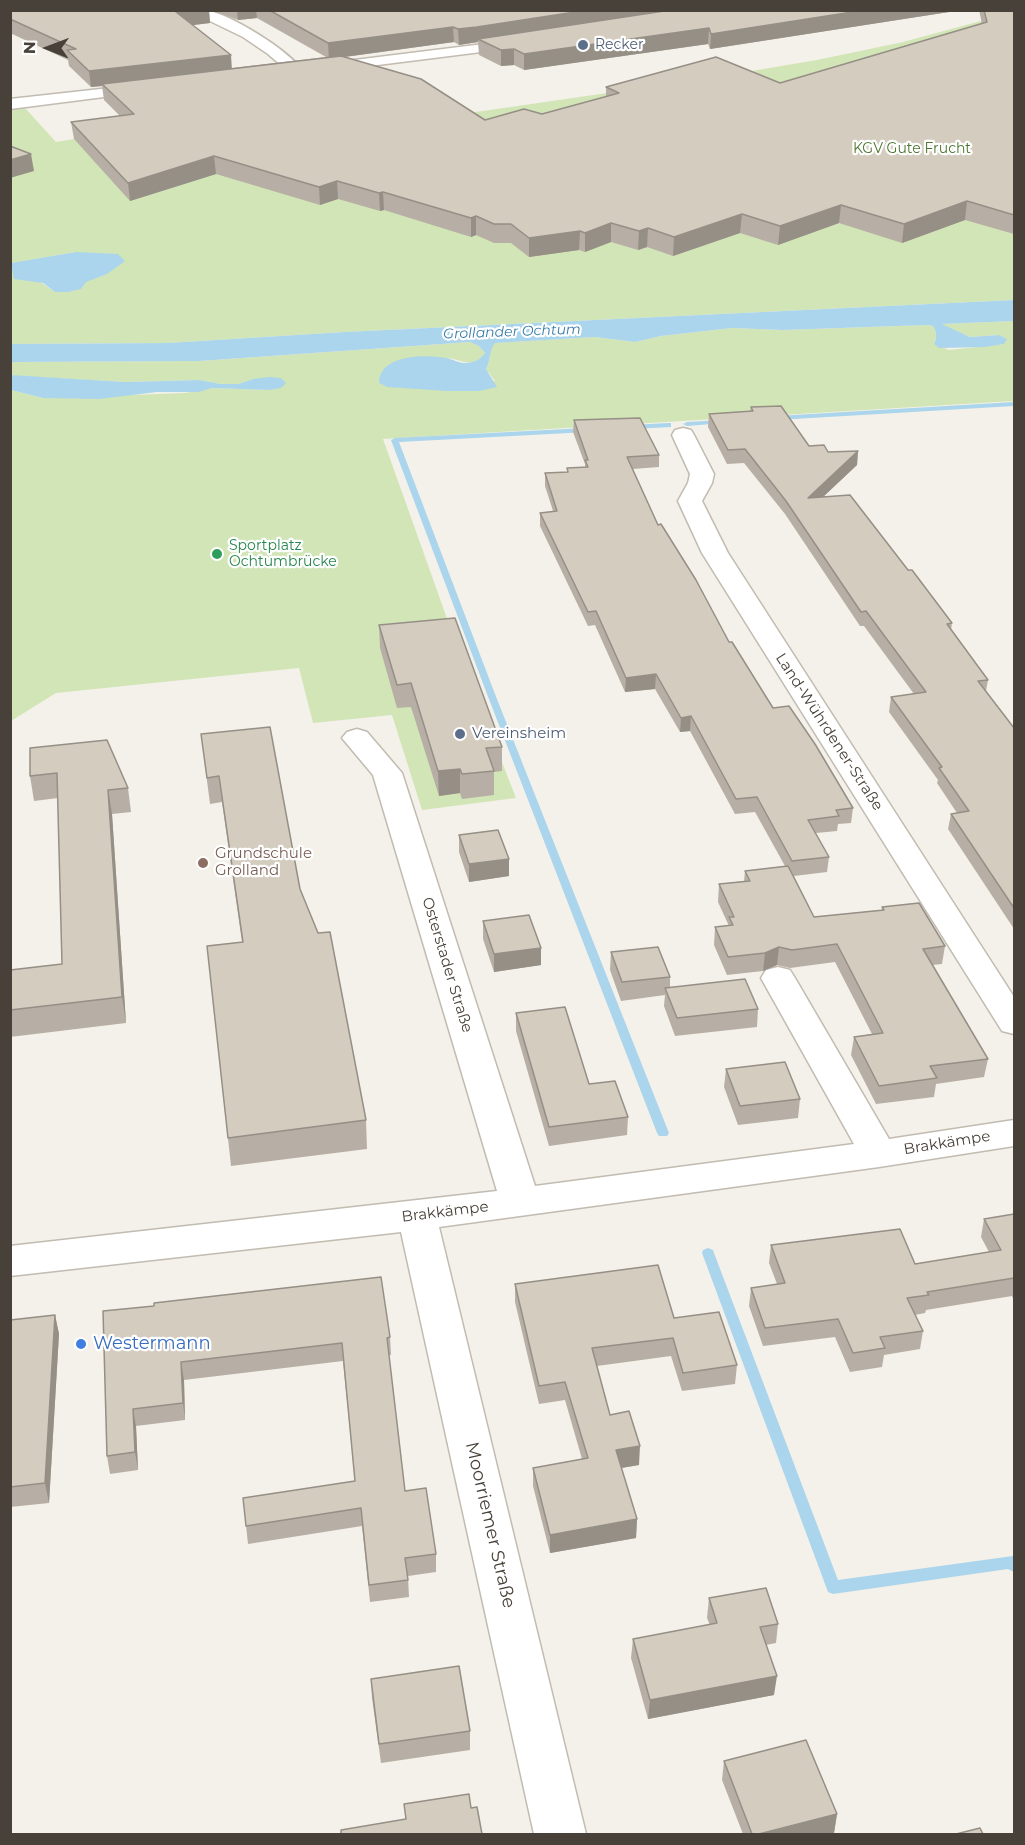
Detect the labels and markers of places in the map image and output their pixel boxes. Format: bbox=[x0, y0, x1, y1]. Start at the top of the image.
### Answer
place label: Recker bbox=[595, 37, 643, 53]
marker: Recker bbox=[576, 38, 590, 52]
place label: Sportplatz Ochtumbrücke bbox=[229, 538, 337, 570]
marker: Sportplatz Ochtumbrücke bbox=[210, 547, 224, 561]
place label: Vereinsheim bbox=[472, 725, 566, 743]
marker: Vereinsheim bbox=[453, 727, 467, 741]
place label: Grundschule Grolland bbox=[215, 845, 312, 880]
marker: Grundschule Grolland bbox=[196, 856, 210, 870]
place label: Westermann bbox=[93, 1333, 211, 1355]
marker: Westermann bbox=[74, 1337, 88, 1351]

